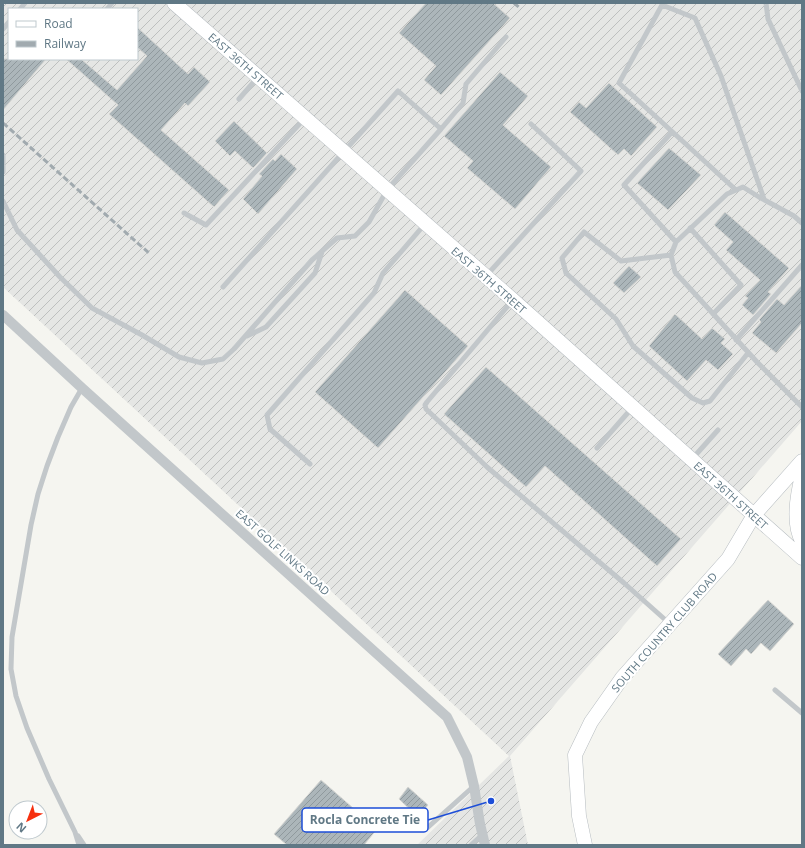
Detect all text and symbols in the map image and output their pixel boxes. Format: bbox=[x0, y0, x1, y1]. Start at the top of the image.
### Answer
legend bbox=[8, 8, 138, 60]
text: Road bbox=[44, 15, 73, 32]
street label: EAST 36TH STREET bbox=[205, 29, 287, 103]
text: Railway bbox=[44, 35, 87, 52]
street label: EAST 36TH STREET bbox=[448, 243, 530, 317]
street label: EAST 36TH STREET bbox=[691, 458, 771, 532]
street label: EAST GOLF LINKS ROAD bbox=[233, 506, 333, 598]
street label: SOUTH COUNTRY CLUB ROAD bbox=[608, 569, 720, 695]
north arrow bbox=[8, 800, 48, 840]
callout: Rocla Concrete Tie bbox=[302, 808, 428, 832]
text: Rocla Concrete Tie bbox=[310, 811, 420, 828]
text: N bbox=[13, 819, 29, 836]

